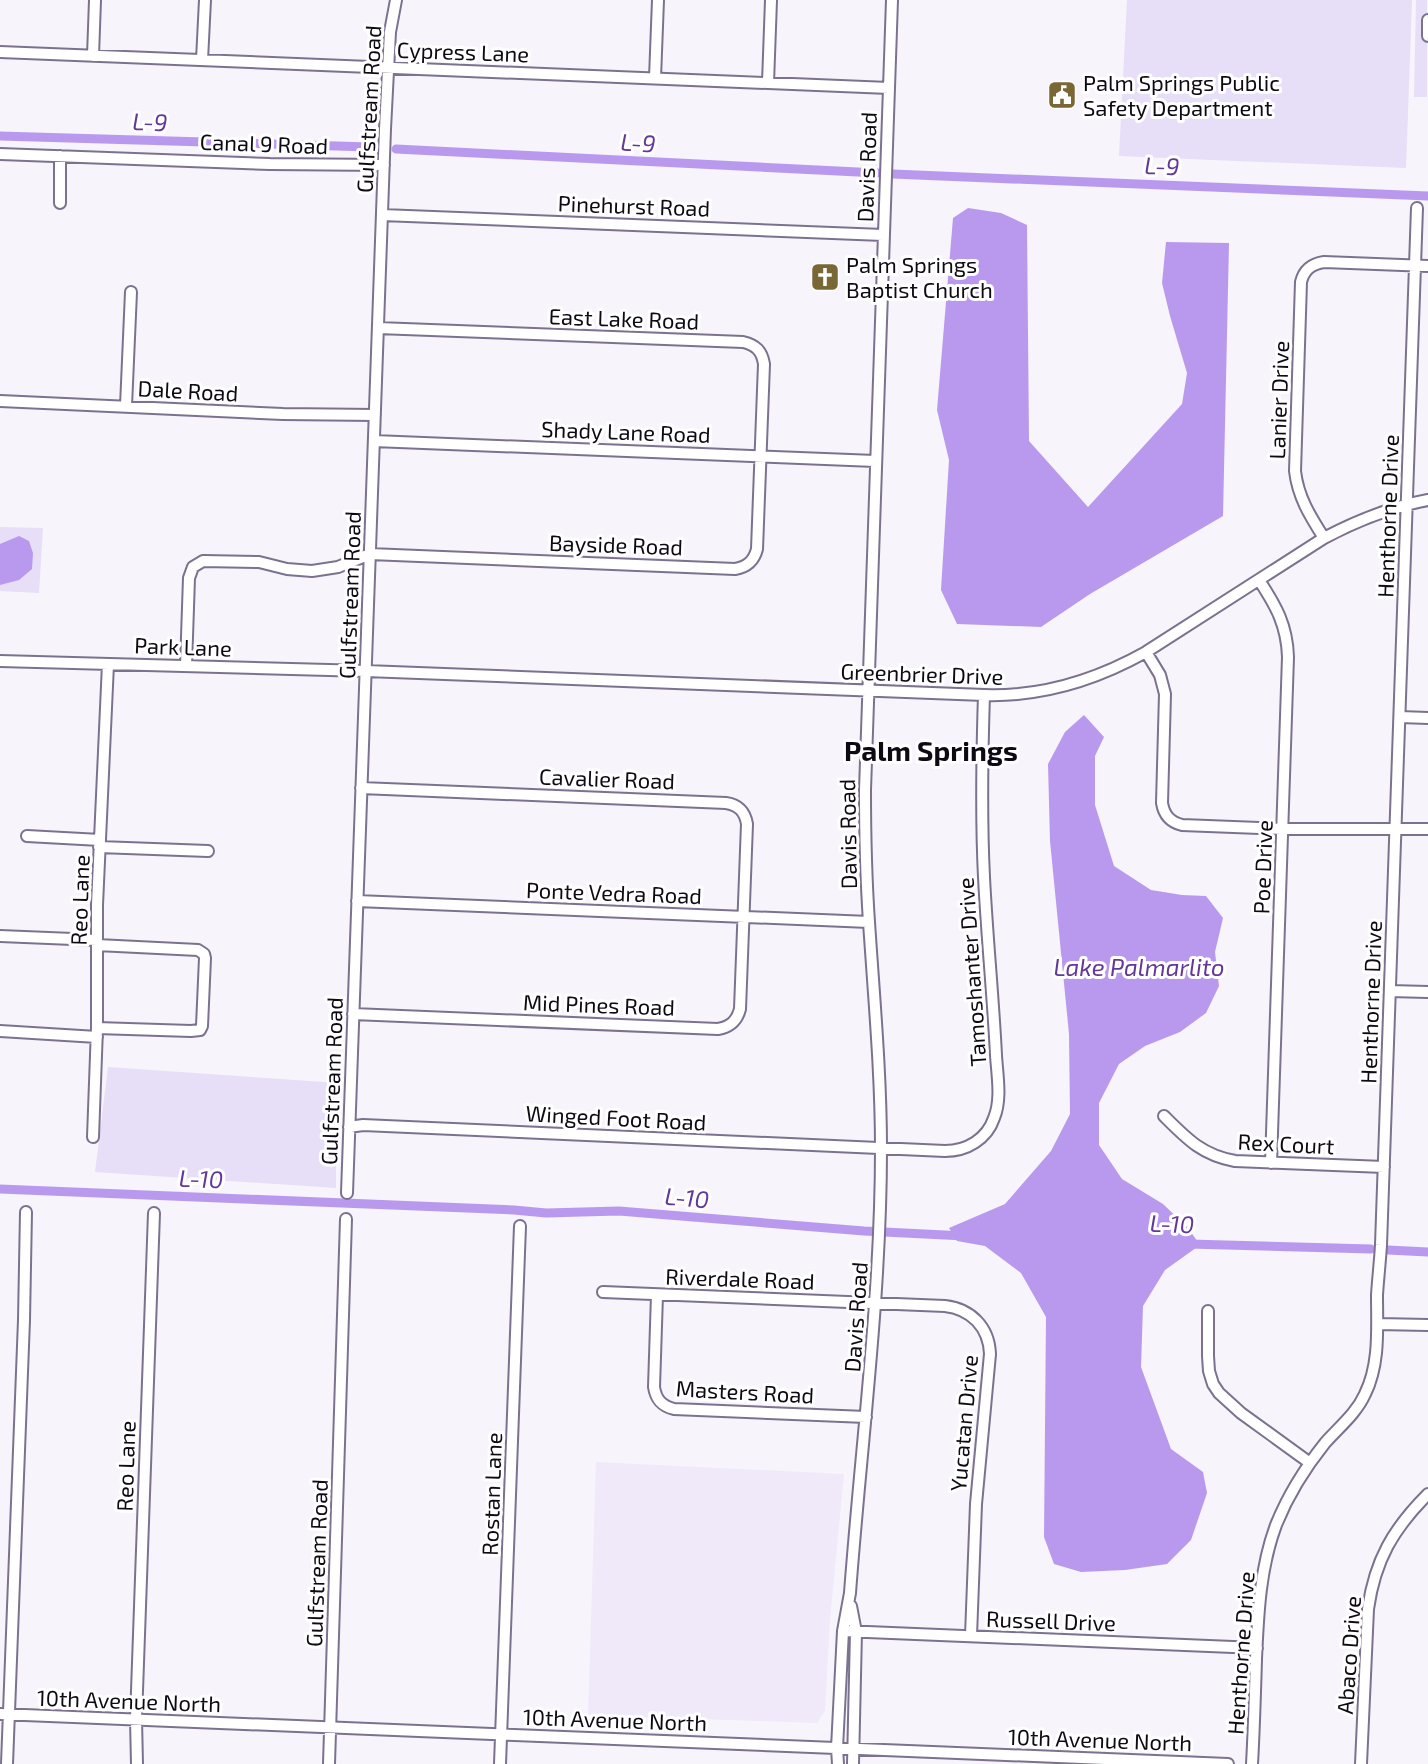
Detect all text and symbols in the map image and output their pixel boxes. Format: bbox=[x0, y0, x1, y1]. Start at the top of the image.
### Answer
street label: Gulfstream Road bbox=[351, 24, 385, 194]
street label: Cypress Lane bbox=[396, 36, 530, 66]
place label: Palm Springs Public Safety Department bbox=[1083, 69, 1280, 120]
public building icon: Palm Springs Public Safety Department bbox=[1046, 79, 1078, 111]
water label: L-9 bbox=[132, 106, 168, 136]
street label: Davis Road bbox=[851, 111, 881, 223]
water label: L-9 bbox=[620, 127, 656, 157]
street label: Canal 9 Road bbox=[199, 128, 329, 158]
water label: L-9 bbox=[1144, 150, 1180, 180]
street label: Pinehurst Road bbox=[557, 189, 711, 221]
place label: Palm Springs Baptist Church bbox=[846, 251, 993, 302]
church icon: Palm Springs Baptist Church bbox=[809, 261, 841, 293]
street label: East Lake Road bbox=[548, 302, 700, 334]
street label: Lanier Drive bbox=[1263, 340, 1293, 460]
street label: Dale Road bbox=[137, 374, 239, 406]
street label: Shady Lane Road bbox=[541, 415, 711, 447]
street label: Henthorne Drive bbox=[1371, 434, 1403, 598]
street label: Gulfstream Road bbox=[333, 511, 365, 679]
street label: Bayside Road bbox=[549, 529, 683, 559]
street label: Park Lane bbox=[134, 631, 232, 661]
street label: Greenbrier Drive bbox=[840, 657, 1004, 689]
district label: Palm Springs bbox=[844, 733, 1018, 767]
street label: Cavalier Road bbox=[539, 763, 675, 793]
street label: Davis Road bbox=[833, 779, 861, 889]
street label: Poe Drive bbox=[1247, 819, 1277, 915]
street label: Reo Lane bbox=[64, 854, 94, 946]
street label: Ponte Vedra Road bbox=[526, 876, 702, 908]
street label: Tamoshanter Drive bbox=[951, 877, 991, 1067]
street label: Henthorne Drive bbox=[1354, 920, 1386, 1084]
water label: Lake Palmarlito bbox=[1053, 952, 1225, 981]
street label: Mid Pines Road bbox=[523, 988, 675, 1020]
street label: Gulfstream Road bbox=[315, 997, 347, 1165]
street label: Winged Foot Road bbox=[525, 1099, 707, 1135]
street label: Rex Court bbox=[1237, 1127, 1335, 1159]
water label: L-10 bbox=[178, 1163, 224, 1193]
water label: L-10 bbox=[664, 1181, 710, 1213]
water label: L-10 bbox=[1149, 1208, 1195, 1238]
street label: Davis Road bbox=[838, 1261, 872, 1373]
street label: Riverdale Road bbox=[665, 1262, 815, 1294]
street label: Yucatan Drive bbox=[944, 1354, 982, 1492]
street label: Masters Road bbox=[675, 1374, 815, 1408]
street label: Reo Lane bbox=[110, 1420, 140, 1512]
street label: Rostan Lane bbox=[476, 1432, 506, 1556]
street label: Gulfstream Road bbox=[300, 1479, 332, 1647]
street label: Henthorne Drive bbox=[1221, 1571, 1259, 1735]
street label: Abaco Drive bbox=[1331, 1595, 1365, 1715]
street label: Russell Drive bbox=[986, 1605, 1116, 1635]
street label: 10th Avenue North bbox=[37, 1684, 221, 1716]
street label: 10th Avenue North bbox=[523, 1703, 707, 1735]
street label: 10th Avenue North bbox=[1008, 1723, 1192, 1755]

